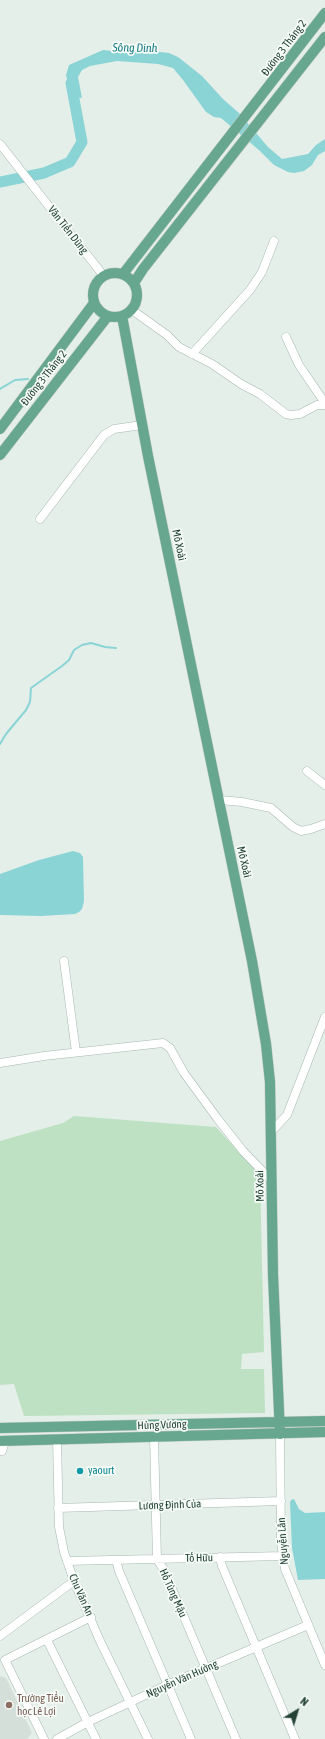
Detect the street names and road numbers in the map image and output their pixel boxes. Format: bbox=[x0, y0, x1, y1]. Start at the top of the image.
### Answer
street label: Đường 3 Tháng 2 bbox=[259, 17, 309, 79]
street label: Văn Tiến Dũng bbox=[45, 203, 91, 257]
street label: Đường 3 Tháng 2 bbox=[18, 348, 70, 408]
street label: Mô Xoài bbox=[169, 528, 189, 562]
street label: Mô Xoài bbox=[234, 845, 254, 879]
street label: Mô Xoài bbox=[253, 1170, 267, 1202]
street label: Hùng Vương bbox=[137, 1418, 187, 1432]
street label: Lương Định Của bbox=[139, 1497, 201, 1513]
street label: Nguyễn Lân bbox=[275, 1517, 291, 1565]
street label: Tố Hữu bbox=[185, 1551, 213, 1565]
street label: Hồ Tùng Mậu bbox=[156, 1567, 190, 1619]
street label: Chu Văn An bbox=[66, 1572, 96, 1618]
street label: Nguyễn Văn Hưởng bbox=[144, 1657, 220, 1701]

